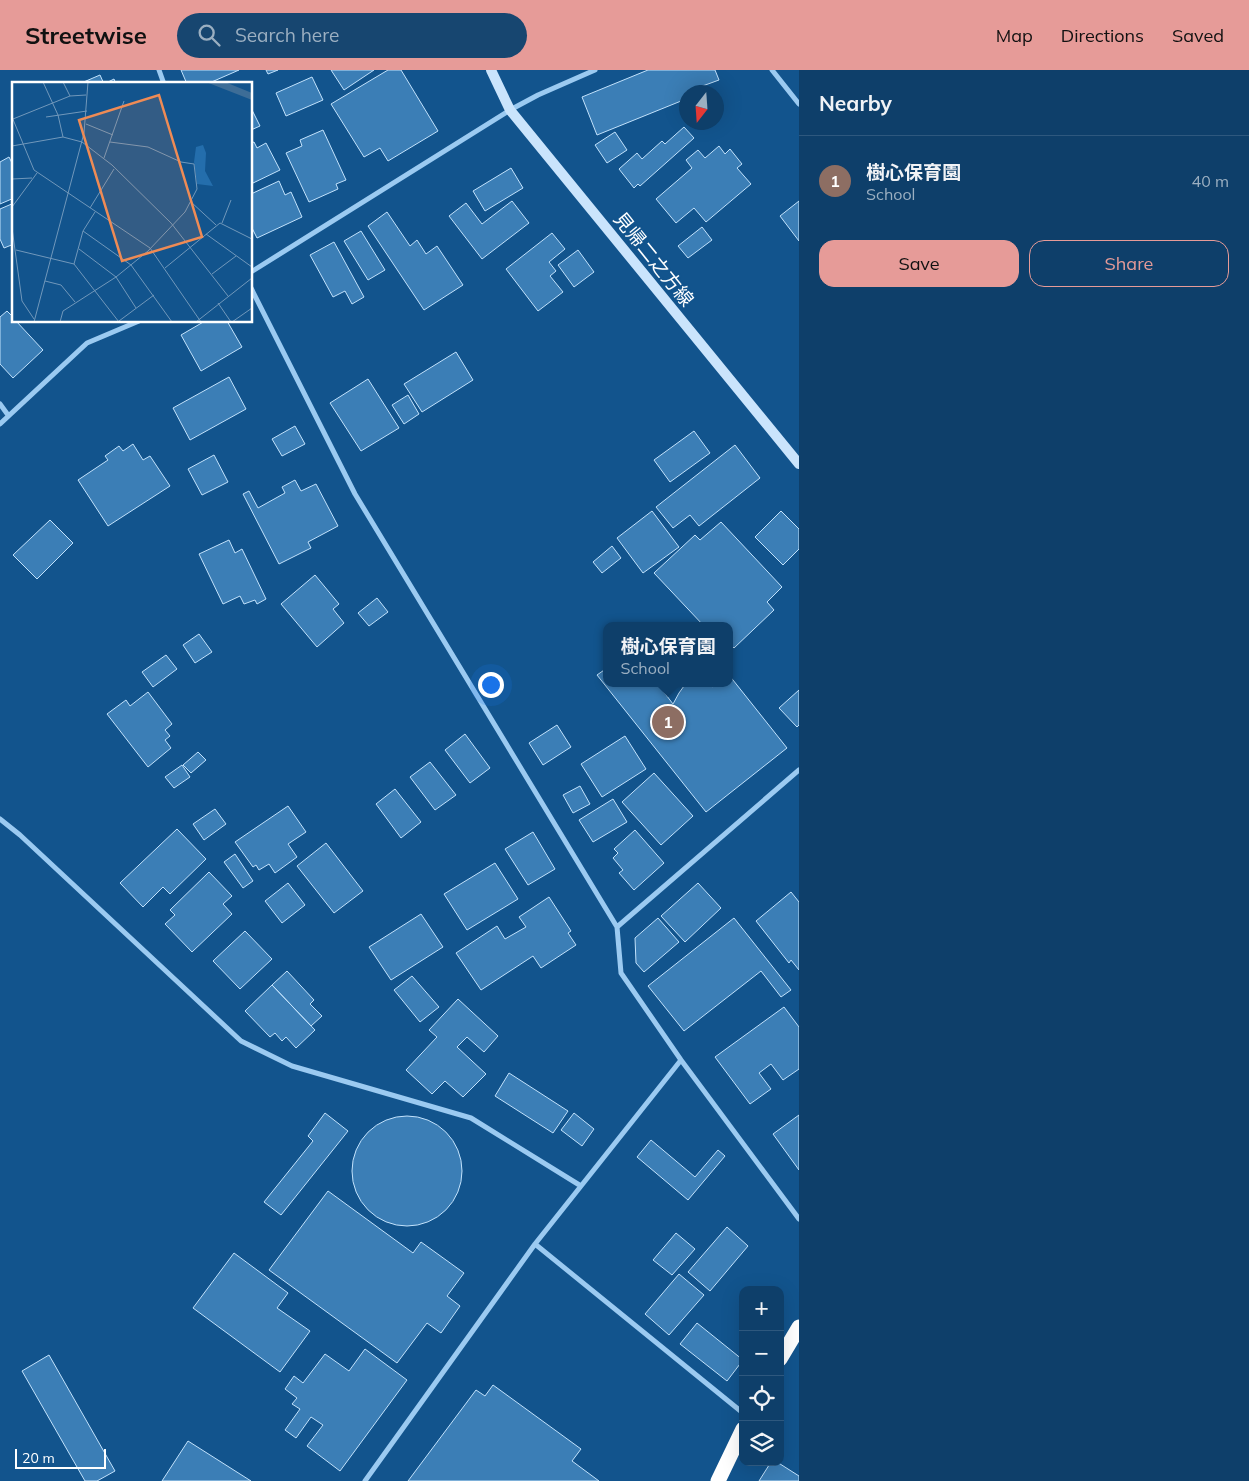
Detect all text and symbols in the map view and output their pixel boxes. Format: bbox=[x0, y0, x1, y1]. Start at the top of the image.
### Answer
search box bbox=[177, 13, 527, 58]
text: Streetwise bbox=[25, 20, 147, 50]
icon: search bbox=[195, 21, 223, 49]
text: Search here bbox=[235, 23, 339, 47]
text: Map bbox=[996, 24, 1033, 47]
text: Directions bbox=[1061, 24, 1144, 47]
text: Saved bbox=[1172, 24, 1224, 47]
inset map bbox=[12, 82, 252, 322]
north arrow bbox=[679, 85, 724, 130]
text: Nearby bbox=[819, 90, 892, 116]
text: 樹心保育園 bbox=[866, 160, 961, 184]
text: 1 bbox=[830, 171, 840, 191]
text: 40 m bbox=[1192, 171, 1229, 191]
text: School bbox=[866, 184, 915, 204]
street label: 見帰二之方線 bbox=[609, 207, 699, 311]
button: Save bbox=[819, 240, 1019, 287]
button: Share bbox=[1029, 240, 1229, 287]
popup bbox=[603, 622, 733, 687]
text: 樹心保育園 bbox=[620, 634, 716, 658]
text: School bbox=[620, 658, 670, 678]
your location bbox=[478, 672, 504, 698]
pin: 1 bbox=[652, 703, 684, 741]
map controls bbox=[739, 1286, 784, 1466]
button: + bbox=[739, 1286, 784, 1331]
button: − bbox=[739, 1331, 784, 1376]
button: locate bbox=[739, 1376, 784, 1421]
button: layers bbox=[739, 1421, 784, 1466]
scale bar bbox=[15, 1446, 106, 1469]
text: 20 m bbox=[22, 1449, 55, 1467]

